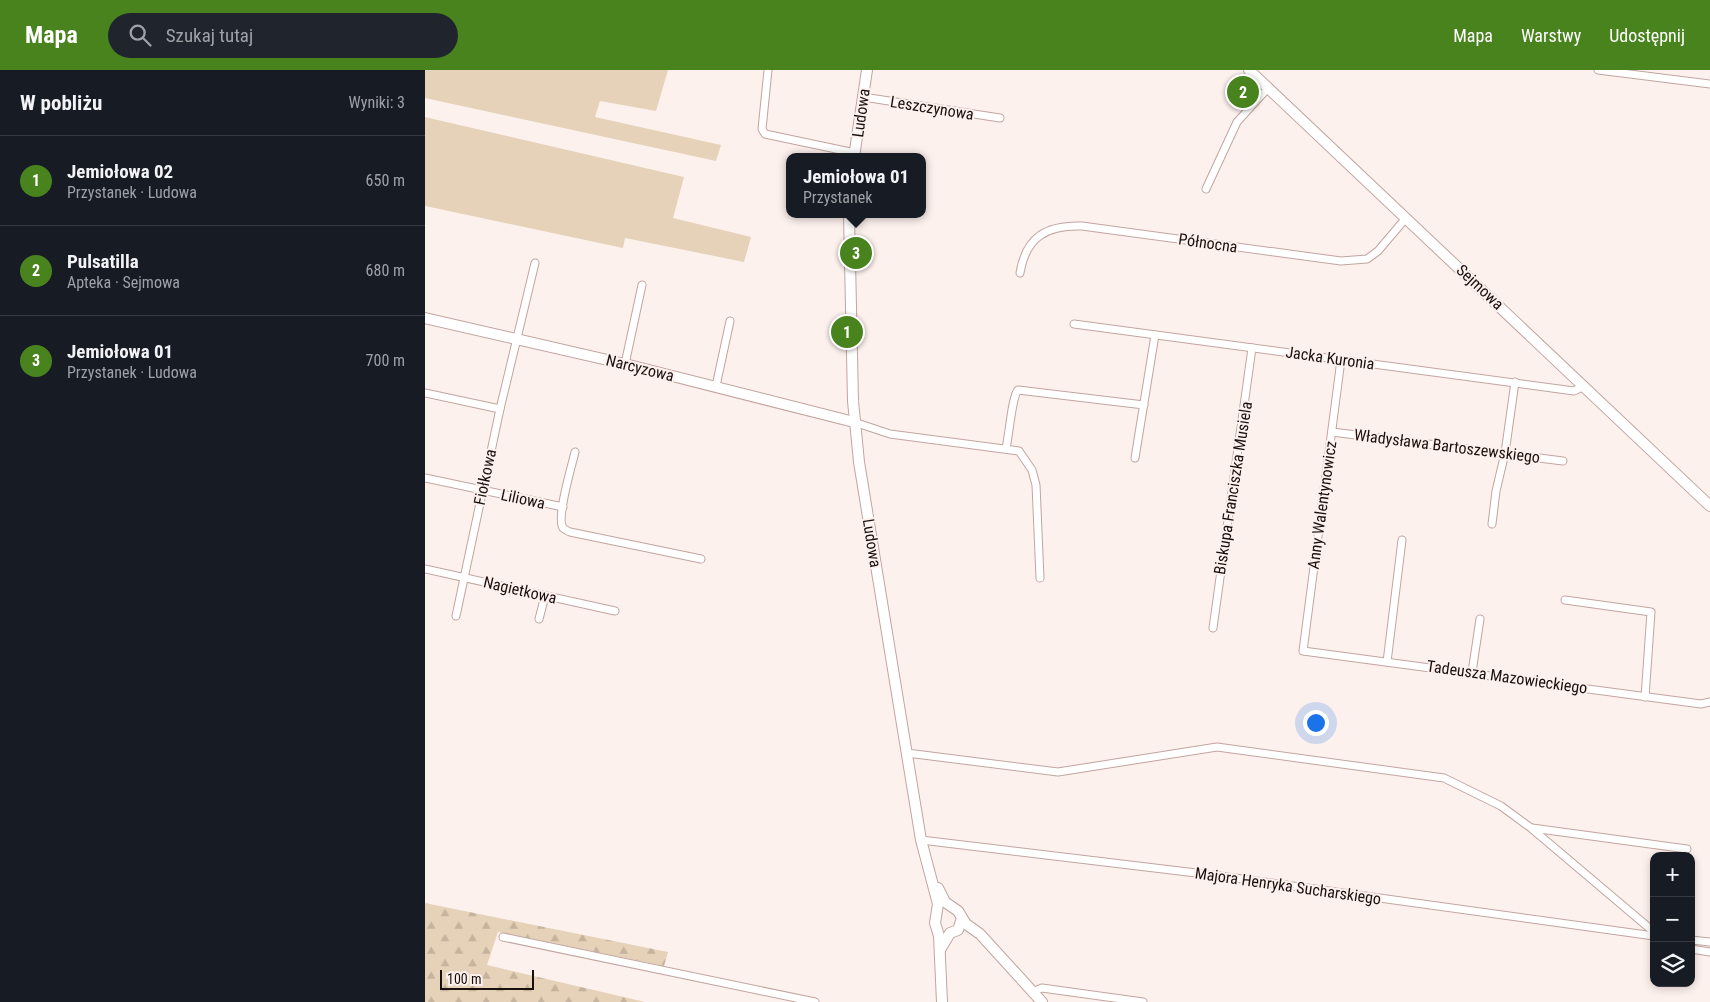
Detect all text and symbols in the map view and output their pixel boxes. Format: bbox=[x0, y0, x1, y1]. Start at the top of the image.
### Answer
search box bbox=[108, 13, 458, 58]
text: Mapa bbox=[25, 21, 78, 49]
icon: search bbox=[126, 21, 154, 49]
text: Szukaj tutaj bbox=[166, 24, 253, 47]
text: Mapa bbox=[1453, 25, 1493, 46]
text: Warstwy bbox=[1521, 25, 1581, 46]
text: Udostępnij bbox=[1609, 25, 1685, 46]
pin: 2 bbox=[1227, 73, 1259, 111]
street label: Ludowa bbox=[848, 87, 874, 139]
text: W pobliżu bbox=[20, 91, 102, 115]
street label: Leszczynowa bbox=[889, 92, 975, 124]
text: Wyniki: 3 bbox=[349, 93, 405, 112]
popup bbox=[786, 153, 926, 218]
text: Jemiołowa 02 bbox=[67, 160, 173, 183]
text: Jemiołowa 01 bbox=[803, 165, 909, 188]
text: 1 bbox=[32, 171, 40, 190]
text: 650 m bbox=[366, 171, 405, 190]
text: Przystanek · Ludowa bbox=[67, 183, 197, 202]
text: Przystanek bbox=[803, 188, 872, 207]
street label: Północna bbox=[1177, 229, 1239, 257]
pin: 3 bbox=[840, 234, 872, 272]
text: Pulsatilla bbox=[67, 250, 139, 273]
street label: Sejmowa bbox=[1452, 260, 1508, 314]
text: 2 bbox=[32, 261, 40, 280]
text: 680 m bbox=[366, 261, 405, 280]
text: Apteka · Sejmowa bbox=[67, 273, 180, 292]
pin: 1 bbox=[831, 313, 863, 351]
text: Jemiołowa 01 bbox=[67, 340, 173, 363]
street label: Jacka Kuronia bbox=[1284, 342, 1376, 374]
street label: Narcyzowa bbox=[604, 350, 676, 386]
text: 3 bbox=[32, 351, 40, 370]
text: 700 m bbox=[366, 351, 405, 370]
text: Przystanek · Ludowa bbox=[67, 363, 197, 382]
street label: Biskupa Franciszka Musiela bbox=[1210, 400, 1256, 576]
street label: Władysława Bartoszewskiego bbox=[1353, 425, 1541, 467]
street label: Anny Walentynowicz bbox=[1304, 440, 1340, 570]
street label: Fiołkowa bbox=[470, 447, 500, 507]
street label: Liliowa bbox=[499, 485, 547, 513]
street label: Ludowa bbox=[859, 517, 885, 569]
street label: Nagietkowa bbox=[481, 572, 559, 608]
street label: Tadeusza Mazowieckiego bbox=[1426, 656, 1588, 698]
your location bbox=[1303, 710, 1329, 736]
map controls bbox=[1650, 852, 1695, 987]
button: + bbox=[1650, 852, 1695, 897]
street label: Majora Henryka Sucharskiego bbox=[1194, 864, 1382, 908]
button: − bbox=[1650, 897, 1695, 942]
button: layers bbox=[1650, 942, 1695, 987]
scale bar bbox=[440, 967, 534, 990]
text: 100 m bbox=[447, 971, 482, 987]

